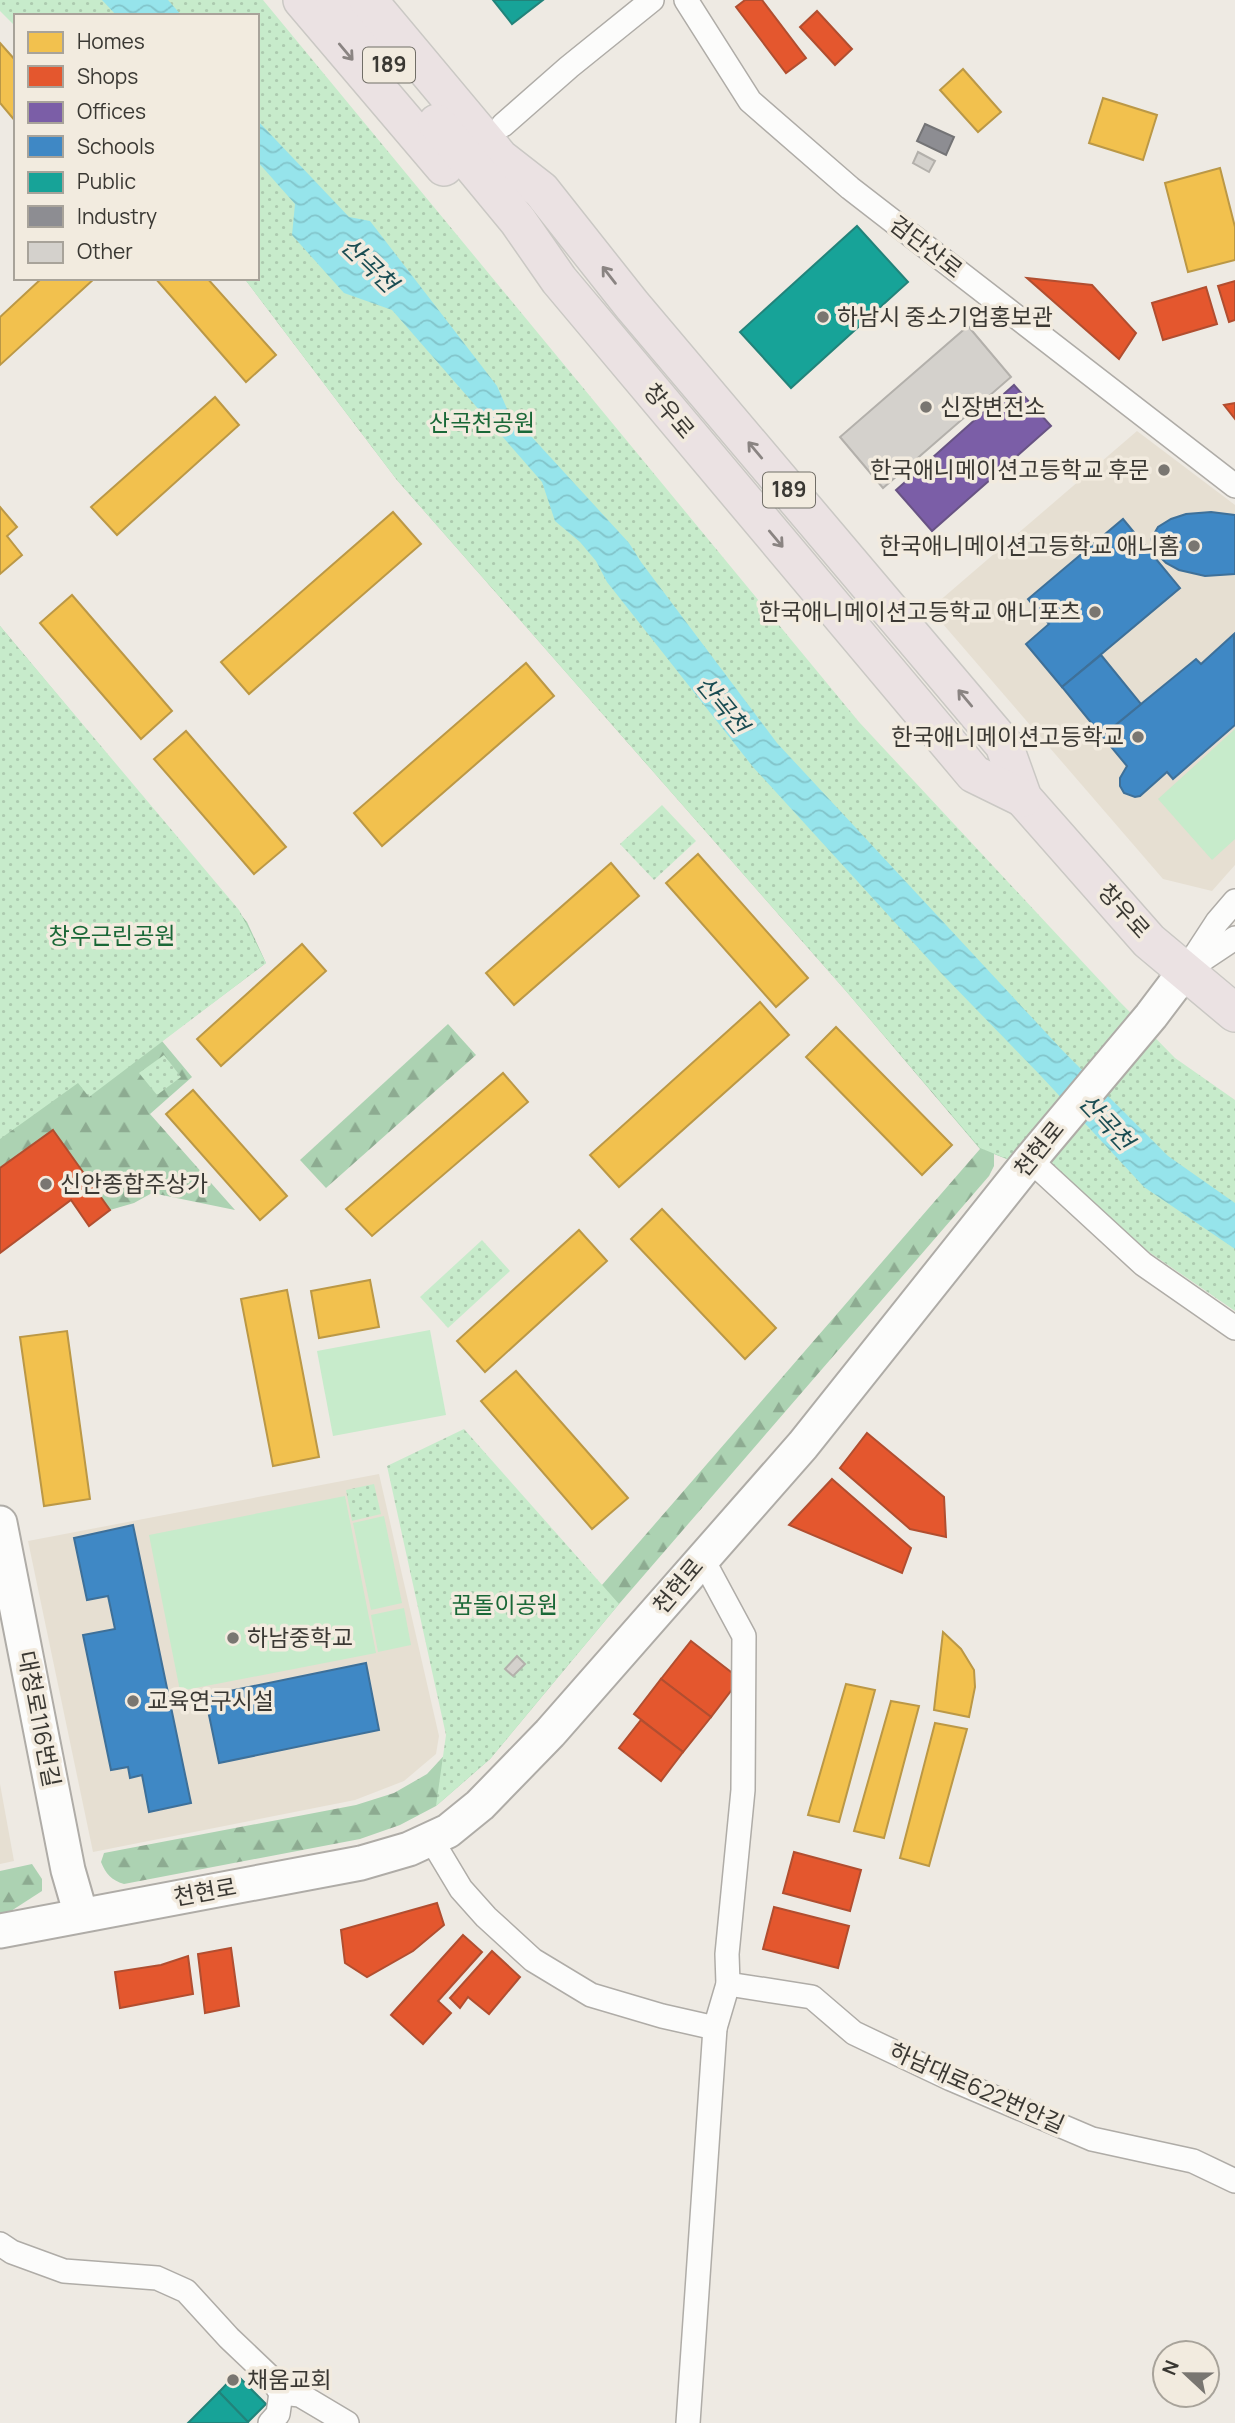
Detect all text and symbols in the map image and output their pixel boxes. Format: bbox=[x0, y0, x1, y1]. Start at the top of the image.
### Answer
legend bbox=[14, 14, 259, 280]
text: Homes bbox=[77, 27, 145, 55]
one-way arrow bbox=[338, 43, 354, 61]
road number: 189 bbox=[363, 48, 415, 82]
text: Shops bbox=[77, 62, 138, 90]
text: Offices bbox=[77, 97, 146, 125]
text: Schools bbox=[77, 132, 155, 160]
text: Public bbox=[77, 167, 136, 195]
text: Industry bbox=[77, 202, 157, 230]
street label: 검단산로 bbox=[883, 208, 970, 285]
water label: 산곡천 bbox=[335, 229, 407, 301]
text: Other bbox=[77, 237, 133, 265]
one-way arrow bbox=[601, 267, 616, 285]
place label: 하남시 중소기업홍보관 bbox=[837, 300, 1053, 332]
marker: 하남시 중소기업홍보관 bbox=[815, 309, 831, 325]
street label: 창우로 bbox=[637, 376, 702, 445]
place label: 신장변전소 bbox=[940, 390, 1046, 422]
marker: 신장변전소 bbox=[918, 399, 934, 415]
park label: 산곡천공원 bbox=[429, 406, 535, 438]
one-way arrow bbox=[747, 441, 763, 459]
place label: 한국애니메이션고등학교 후문 bbox=[870, 453, 1150, 485]
marker: 한국애니메이션고등학교 후문 bbox=[1156, 462, 1172, 478]
road number: 189 bbox=[763, 472, 815, 508]
one-way arrow bbox=[768, 529, 784, 547]
place label: 한국애니메이션고등학교 애니홈 bbox=[879, 529, 1180, 561]
marker: 한국애니메이션고등학교 애니홈 bbox=[1186, 538, 1202, 554]
place label: 한국애니메이션고등학교 애니포츠 bbox=[759, 595, 1081, 627]
marker: 한국애니메이션고등학교 애니포츠 bbox=[1087, 604, 1103, 620]
water label: 산곡천 bbox=[689, 668, 759, 742]
one-way arrow bbox=[957, 690, 973, 708]
place label: 한국애니메이션고등학교 bbox=[891, 720, 1124, 752]
marker: 한국애니메이션고등학교 bbox=[1130, 729, 1146, 745]
street label: 창우로 bbox=[1092, 876, 1158, 945]
park label: 창우근린공원 bbox=[49, 919, 175, 951]
water label: 산곡천 bbox=[1072, 1085, 1144, 1159]
street label: 천현로 bbox=[1006, 1114, 1071, 1183]
place label: 신안종합주상가 bbox=[60, 1167, 208, 1199]
marker: 신안종합주상가 bbox=[38, 1176, 54, 1192]
street label: 천현로 bbox=[645, 1551, 710, 1620]
park label: 꿈돌이공원 bbox=[452, 1588, 558, 1620]
place label: 하남중학교 bbox=[247, 1621, 353, 1653]
marker: 하남중학교 bbox=[225, 1630, 241, 1646]
street label: 대청로116번길 bbox=[11, 1648, 69, 1790]
place label: 교육연구시설 bbox=[147, 1684, 274, 1716]
marker: 교육연구시설 bbox=[125, 1693, 141, 1709]
street label: 천현로 bbox=[171, 1870, 239, 1912]
street label: 하남대로622번안길 bbox=[885, 2034, 1070, 2140]
north arrow bbox=[1151, 2339, 1221, 2409]
text: N bbox=[1156, 2356, 1185, 2379]
place label: 채움교회 bbox=[247, 2363, 332, 2395]
marker: 채움교회 bbox=[225, 2372, 241, 2388]

